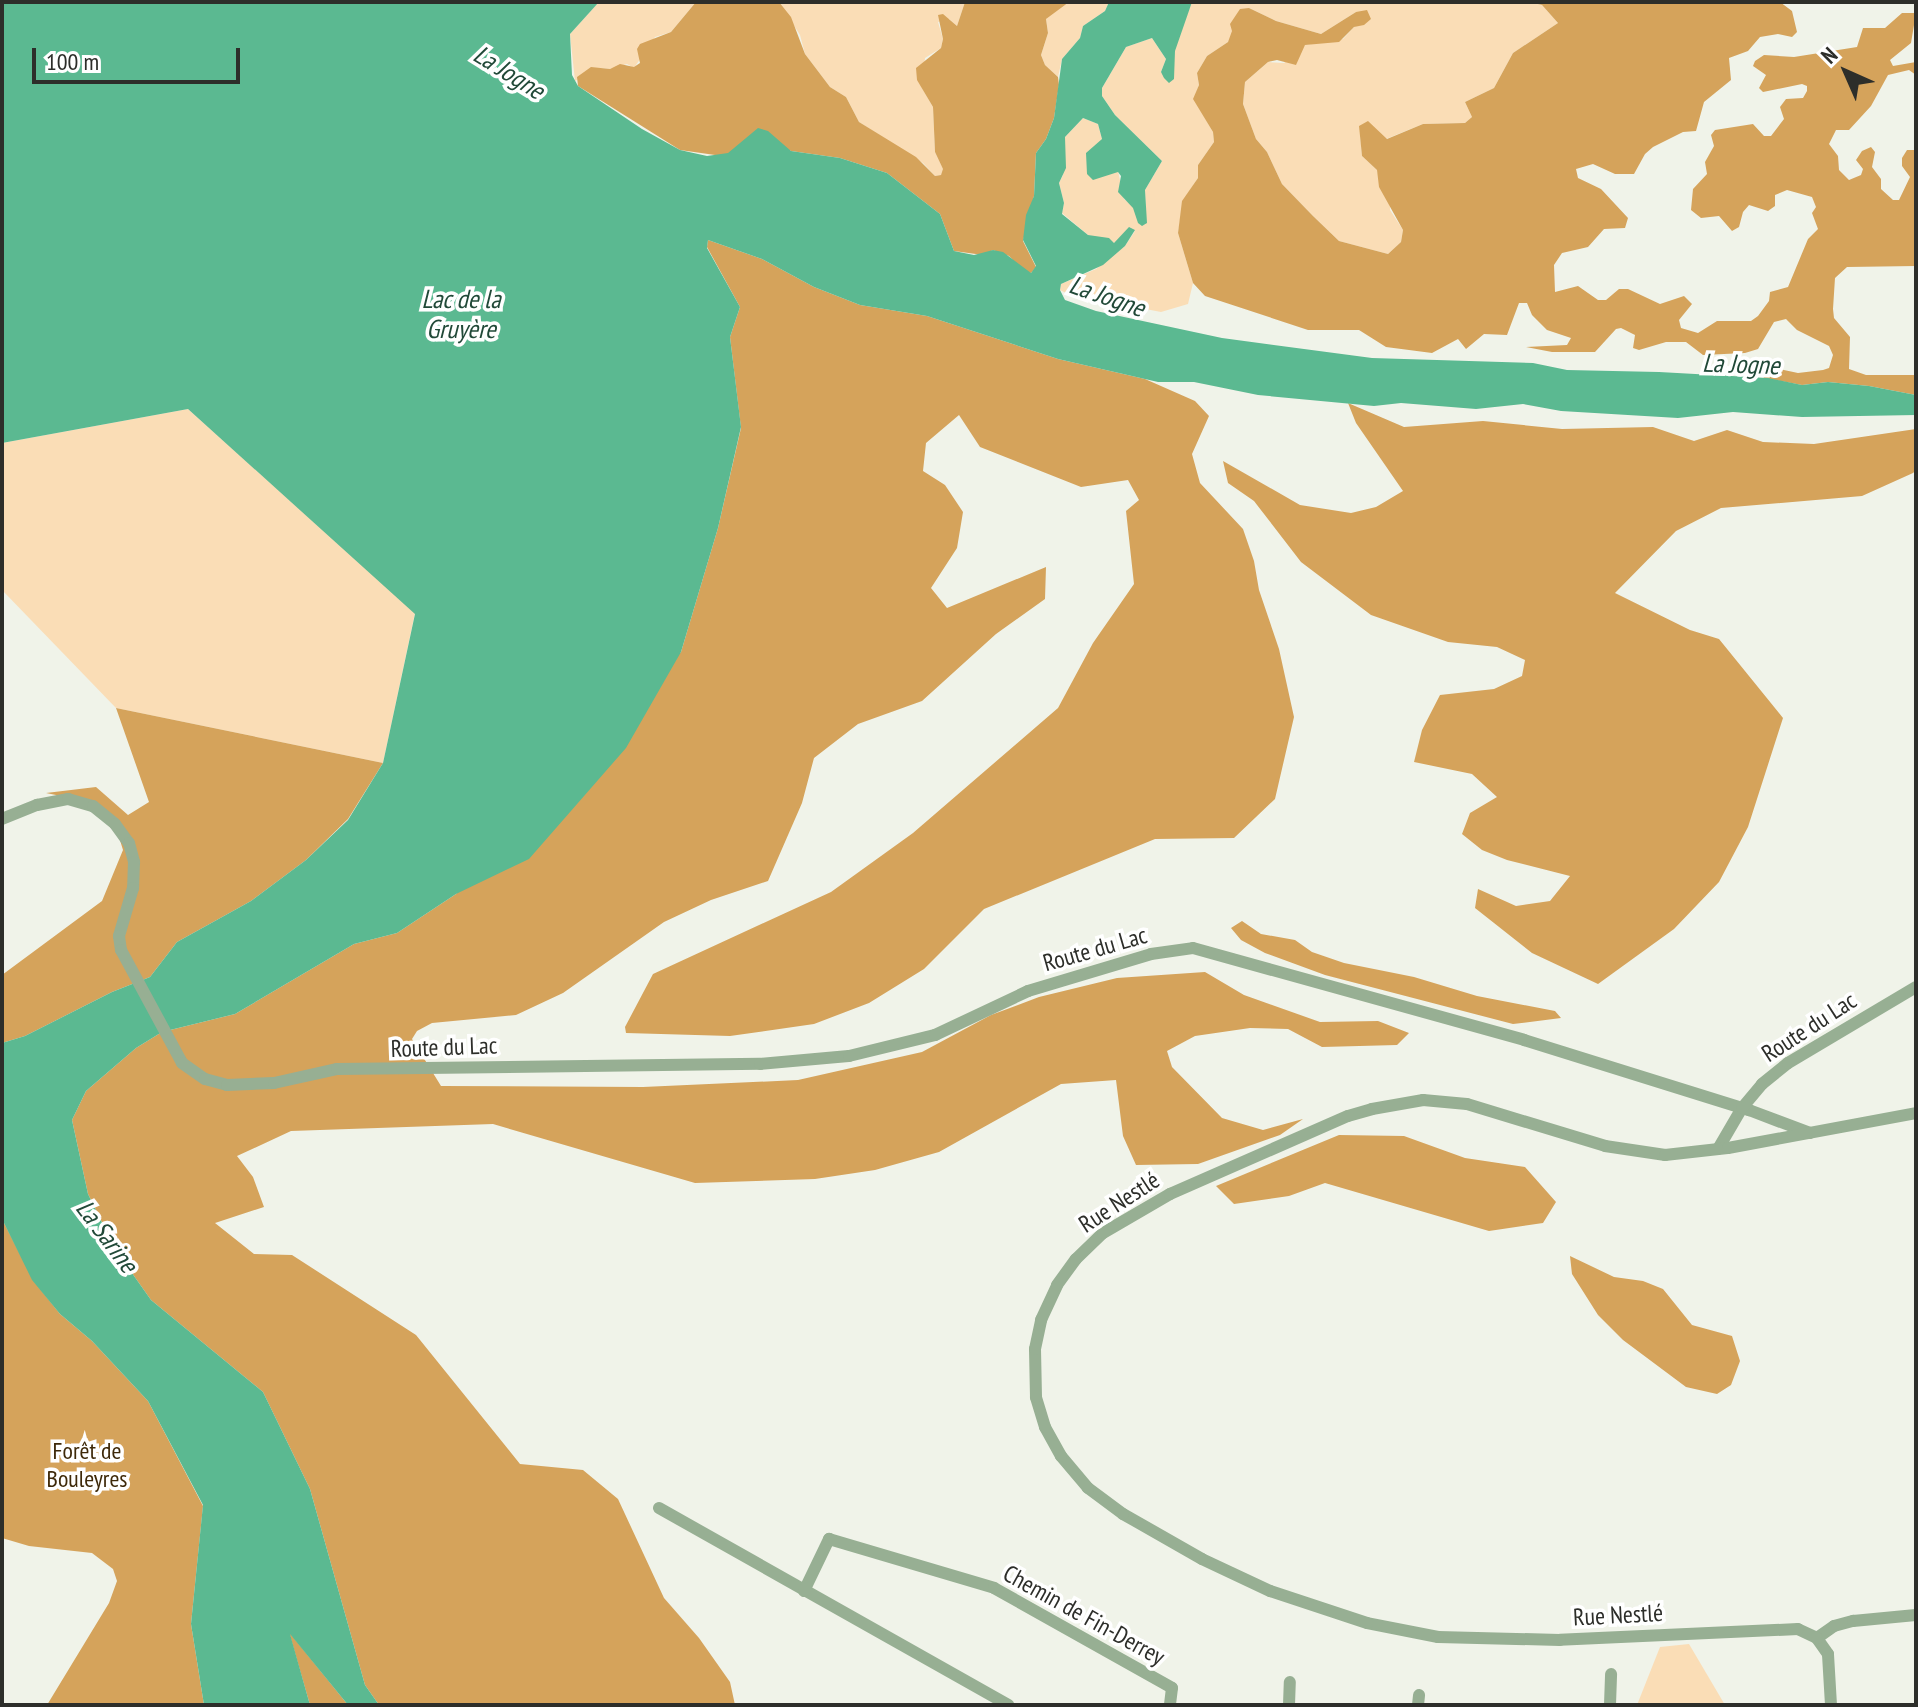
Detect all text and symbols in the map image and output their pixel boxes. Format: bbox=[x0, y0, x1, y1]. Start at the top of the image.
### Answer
scale bar bbox=[36, 32, 244, 82]
north arrow bbox=[1806, 32, 1886, 112]
water label: La Jogne bbox=[468, 38, 550, 106]
text: N bbox=[1815, 41, 1843, 69]
text: 100 m bbox=[46, 46, 99, 77]
water label: La Jogne bbox=[1065, 269, 1149, 323]
water label: Lac de la Gruyère bbox=[421, 283, 501, 344]
water label: La Jogne bbox=[1702, 347, 1780, 381]
street label: Route du Lac bbox=[1040, 920, 1150, 978]
street label: Route du Lac bbox=[1757, 986, 1861, 1068]
street label: Route du Lac bbox=[390, 1031, 498, 1063]
street label: Rue Nestlé bbox=[1073, 1165, 1165, 1239]
water label: La Sarine bbox=[70, 1194, 144, 1278]
park label: Forêt de Bouleyres bbox=[47, 1437, 127, 1493]
street label: Chemin de Fin-Derrey bbox=[998, 1559, 1170, 1671]
street label: Rue Nestlé bbox=[1572, 1598, 1664, 1632]

